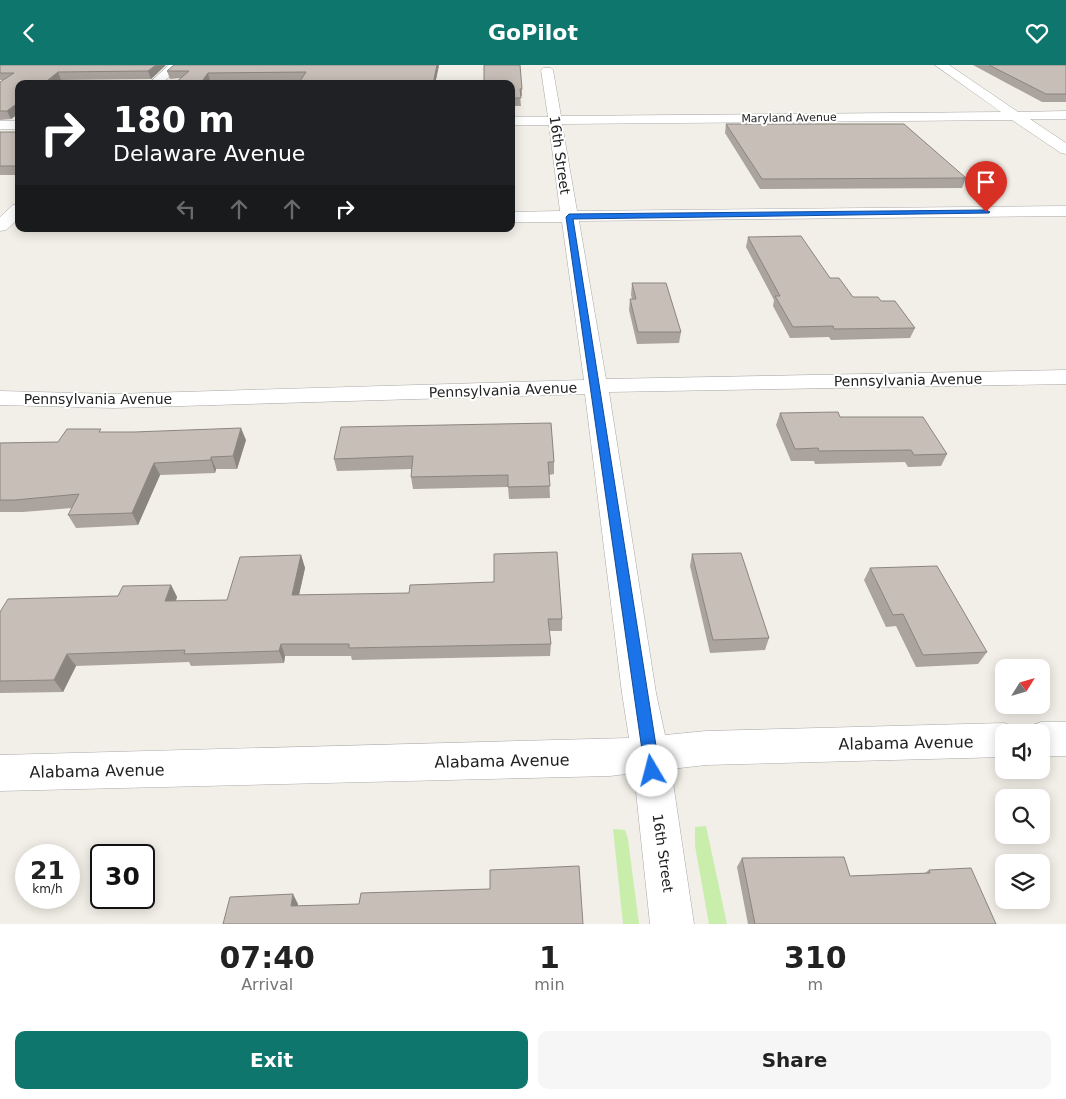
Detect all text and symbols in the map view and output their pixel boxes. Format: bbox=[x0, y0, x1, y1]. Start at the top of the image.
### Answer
icon: back bbox=[15, 19, 43, 47]
icon: heart bbox=[1023, 19, 1051, 47]
text: GoPilot bbox=[488, 20, 578, 45]
icon: right bbox=[30, 100, 95, 165]
text: 180 m bbox=[113, 100, 235, 140]
street label: Maryland Avenue bbox=[741, 111, 837, 125]
street label: 16th Street bbox=[547, 115, 574, 196]
text: Delaware Avenue bbox=[113, 141, 305, 166]
pin bbox=[965, 161, 1007, 212]
icon: arrive bbox=[972, 168, 1000, 196]
icon: left bbox=[172, 195, 200, 223]
icon: ahead bbox=[225, 195, 253, 223]
icon: ahead bbox=[278, 195, 306, 223]
icon: right bbox=[331, 195, 359, 223]
street label: Pennsylvania Avenue bbox=[834, 371, 982, 389]
street label: Pennsylvania Avenue bbox=[429, 379, 577, 401]
street label: Pennsylvania Avenue bbox=[24, 391, 172, 407]
north arrow bbox=[995, 659, 1050, 714]
map controls bbox=[995, 659, 1050, 909]
button: sound bbox=[995, 724, 1050, 779]
street label: Alabama Avenue bbox=[838, 732, 974, 754]
position arrow bbox=[625, 744, 677, 796]
street label: Alabama Avenue bbox=[434, 750, 570, 772]
street label: Alabama Avenue bbox=[29, 760, 165, 782]
button: search bbox=[995, 789, 1050, 844]
street label: 16th Street bbox=[650, 813, 677, 894]
speed limit sign: 30 bbox=[90, 844, 155, 909]
button: layers bbox=[995, 854, 1050, 909]
text: 21 bbox=[30, 856, 65, 885]
text: km/h bbox=[32, 882, 63, 896]
text: 07:40 bbox=[219, 940, 315, 975]
text: 1 bbox=[539, 940, 560, 975]
text: 310 bbox=[784, 940, 847, 975]
text: Arrival bbox=[241, 975, 293, 994]
text: min bbox=[534, 975, 565, 994]
text: m bbox=[807, 975, 823, 994]
button: Exit bbox=[15, 1031, 528, 1089]
button: Share bbox=[538, 1031, 1051, 1089]

